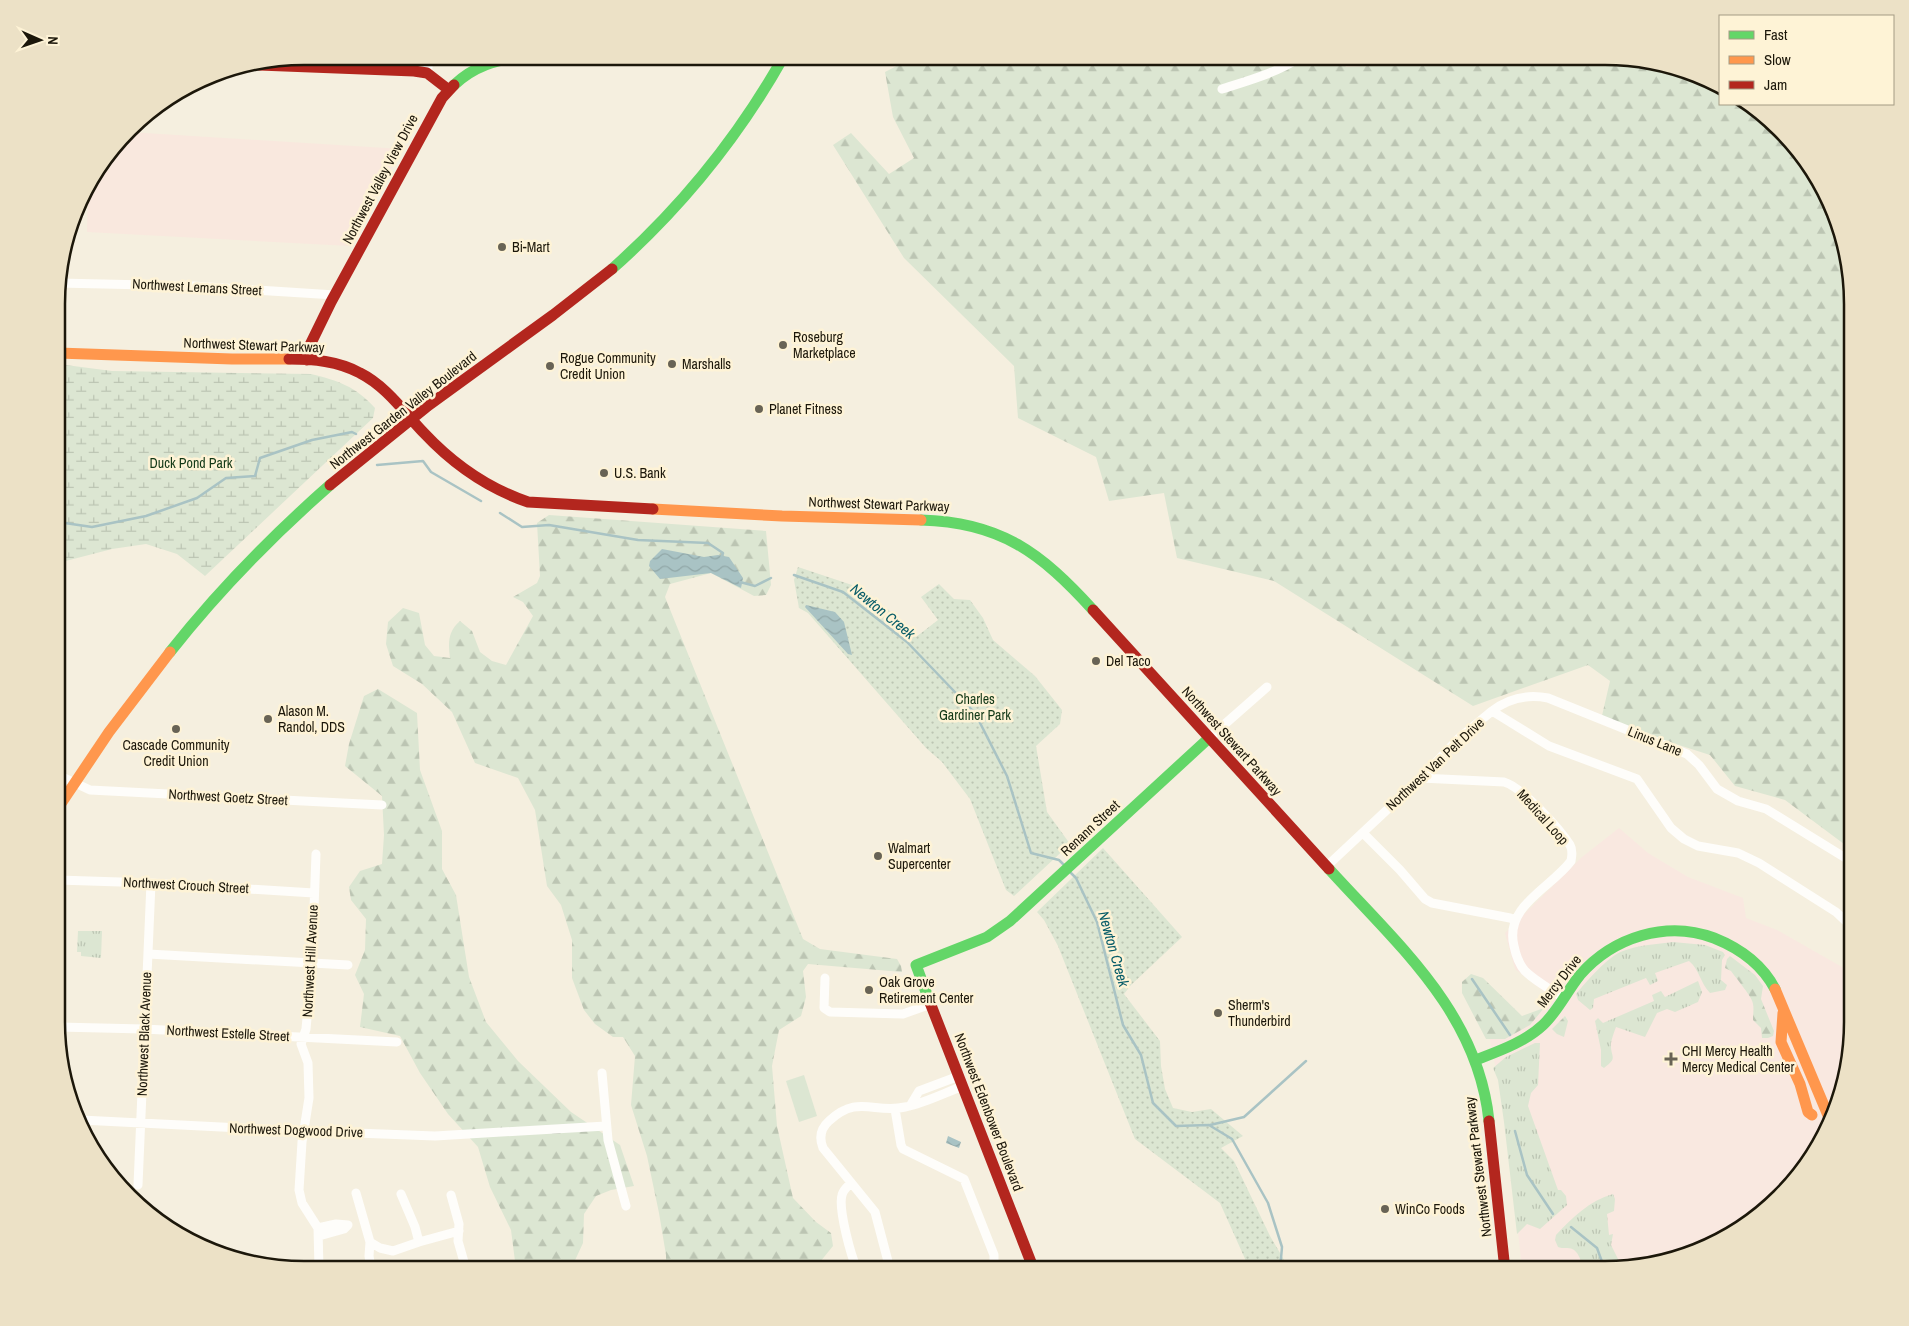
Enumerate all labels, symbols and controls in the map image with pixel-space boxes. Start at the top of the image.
north arrow [15,15,65,65]
legend [1719,15,1894,105]
text: Fast [1764,24,1788,45]
text: N [44,36,62,45]
text: Slow [1764,49,1791,70]
text: Jam [1764,74,1787,95]
street label: Northwest Valley View Drive [338,111,422,247]
place label: Bi-Mart [512,238,550,256]
marker: Bi-Mart [496,241,508,253]
street label: Northwest Lemans Street [132,275,262,299]
place label: Roseburg Marketplace [793,328,856,362]
street label: Northwest Stewart Parkway [183,334,325,356]
marker: Roseburg Marketplace [777,339,789,351]
street label: Northwest Garden Valley Boulevard [326,347,480,473]
place label: Rogue Community Credit Union [560,349,656,383]
place label: Marshalls [682,355,731,373]
marker: Marshalls [666,358,678,370]
marker: Rogue Community Credit Union [544,360,556,372]
place label: Planet Fitness [769,400,843,418]
marker: Planet Fitness [753,403,765,415]
park label: Duck Pond Park [150,454,233,472]
place label: U.S. Bank [614,464,666,482]
marker: U.S. Bank [598,467,610,479]
street label: Northwest Stewart Parkway [808,493,950,515]
water label: Newton Creek [846,578,921,644]
place label: Del Taco [1106,652,1151,670]
marker: Del Taco [1090,655,1102,667]
street label: Northwest Stewart Parkway [1178,683,1286,800]
park label: Charles Gardiner Park [939,690,1011,724]
place label: Alason M. Randol, DDS [277,702,345,736]
marker: Alason M. Randol, DDS [262,713,274,725]
street label: Northwest Van Pelt Drive [1382,714,1488,814]
street label: Linus Lane [1625,722,1685,760]
marker: Cascade Community Credit Union [170,723,182,735]
place label: Cascade Community Credit Union [122,736,230,770]
street label: Northwest Goetz Street [168,785,288,809]
street label: Medical Loop [1513,785,1573,849]
street label: Renann Street [1057,796,1123,860]
place label: Walmart Supercenter [888,839,951,873]
marker: Walmart Supercenter [872,850,884,862]
street label: Northwest Crouch Street [123,873,249,897]
street label: Northwest Hill Avenue [298,904,322,1018]
water label: Newton Creek [1093,909,1135,990]
street label: Mercy Drive [1533,951,1585,1011]
street label: Northwest Black Avenue [133,972,155,1096]
place label: Oak Grove Retirement Center [879,973,974,1007]
marker: Oak Grove Retirement Center [863,984,875,996]
place label: Sherm's Thunderbird [1228,996,1291,1030]
marker: Sherm's Thunderbird [1212,1007,1224,1019]
street label: Northwest Estelle Street [166,1021,290,1045]
street label: Northwest Edenbower Boulevard [951,1030,1027,1194]
place label: CHI Mercy Health Mercy Medical Center [1682,1042,1794,1076]
marker: CHI Mercy Health Mercy Medical Center [1664,1052,1678,1066]
street label: Northwest Stewart Parkway [1460,1096,1496,1238]
street label: Northwest Dogwood Drive [229,1119,363,1141]
place label: WinCo Foods [1395,1200,1465,1218]
marker: WinCo Foods [1379,1203,1391,1215]

